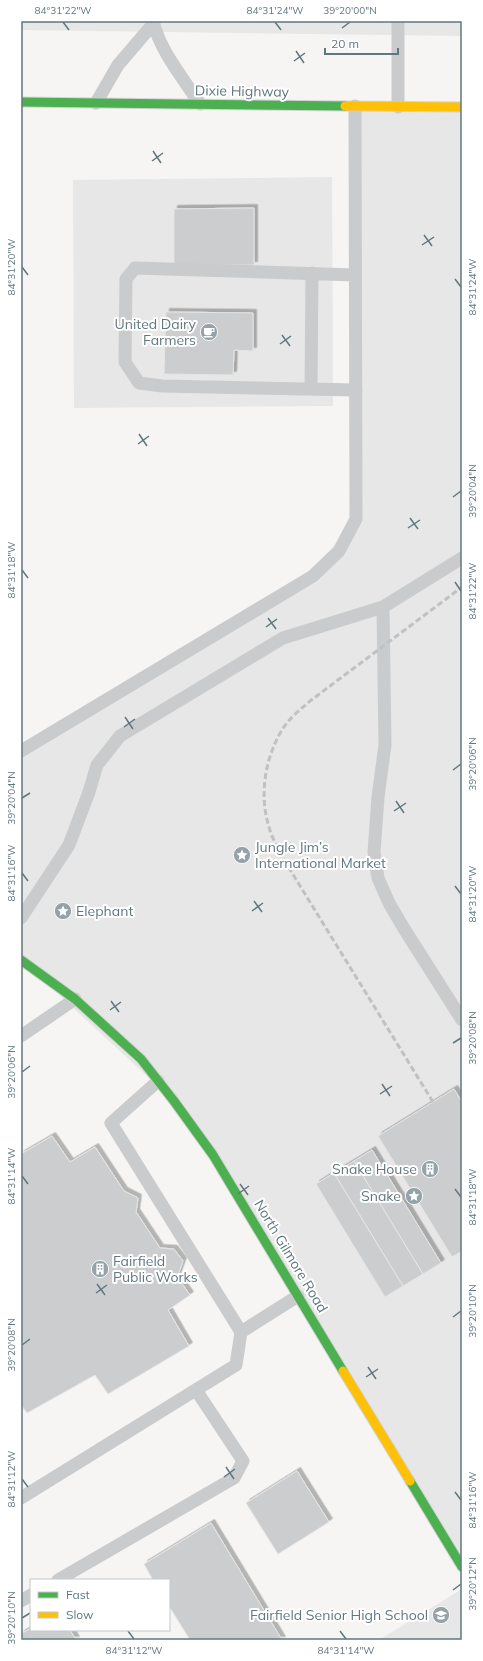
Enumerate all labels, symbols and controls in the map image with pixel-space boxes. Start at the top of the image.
text: 84°31'22"W [35,4,91,17]
text: 84°31'24"W [247,4,303,17]
text: 39°20'00"N [323,4,377,17]
scale bar [325,30,398,56]
text: 20 m [331,36,359,51]
street label: Dixie Highway [195,81,290,101]
text: 84°31'20"W [5,239,18,295]
text: 84°31'24"W [466,259,479,315]
place label: United Dairy Farmers [115,315,197,349]
cafe icon: United Dairy Farmers [199,322,219,342]
text: 39°20'04"N [466,464,479,518]
text: 84°31'18"W [5,542,18,598]
text: 84°31'22"W [466,563,479,619]
text: 39°20'06"N [466,737,479,791]
text: 39°20'04"N [5,771,18,825]
place label: Jungle Jim’s International Market [255,838,386,872]
text: 84°31'16"W [5,845,18,901]
place icon: Jungle Jim’s International Market [232,845,252,865]
text: 84°31'20"W [466,866,479,922]
place icon: Elephant [53,901,73,921]
place label: Elephant [76,902,133,920]
text: 39°20'08"N [466,1011,479,1065]
text: 39°20'06"N [5,1045,18,1099]
text: 84°31'14"W [5,1148,18,1204]
building icon: Snake House [420,1159,440,1179]
place label: Snake House [332,1160,417,1178]
text: 84°31'18"W [466,1169,479,1225]
place icon: Snake [404,1186,424,1206]
place label: Snake [361,1187,401,1205]
street label: North Gilmore Road [250,1196,332,1316]
place label: Fairfield Public Works [113,1252,198,1286]
building icon: Fairfield Public Works [90,1259,110,1279]
text: 39°20'10"N [466,1284,479,1338]
text: 39°20'08"N [5,1318,18,1372]
text: 84°31'12"W [5,1451,18,1507]
text: 84°31'16"W [466,1472,479,1528]
text: 39°20'12"N [466,1557,479,1611]
legend [30,1579,170,1631]
text: Fast [66,1587,90,1602]
text: 39°20'10"N [5,1591,18,1645]
school or university icon: Fairfield Senior High School [431,1605,451,1625]
place label: Fairfield Senior High School [250,1606,428,1624]
text: Slow [66,1607,94,1622]
text: 84°31'12"W [106,1644,162,1657]
text: 84°31'14"W [318,1644,374,1657]

